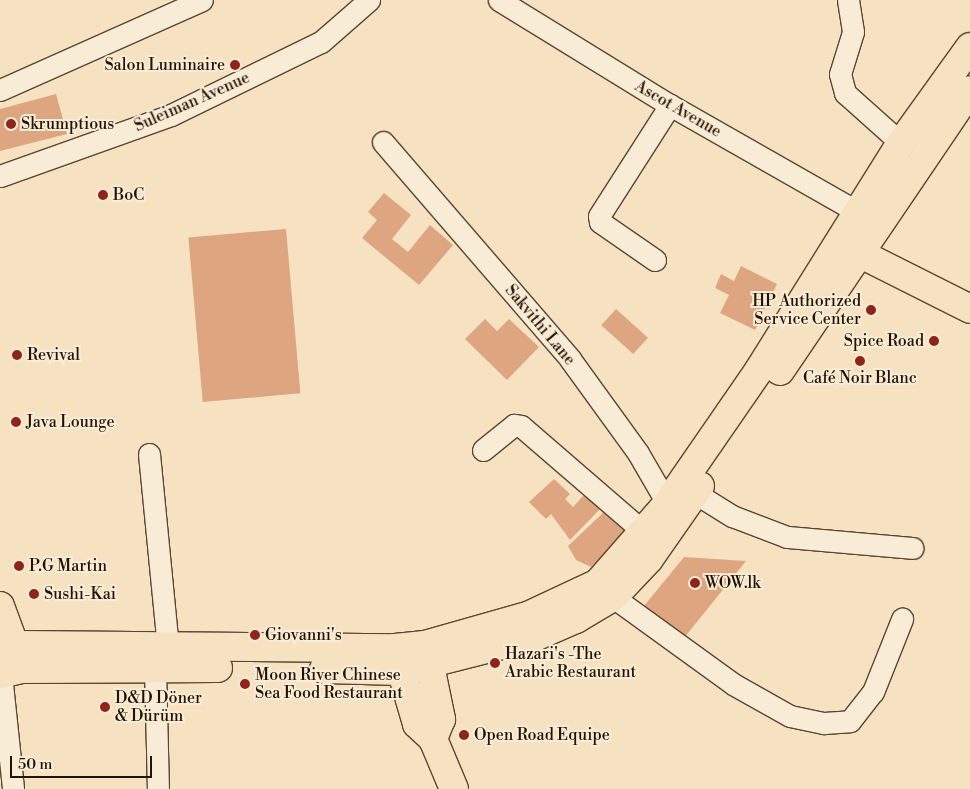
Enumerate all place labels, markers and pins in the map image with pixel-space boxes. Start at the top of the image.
place label: Salon Luminaire [104,55,225,75]
marker: Salon Luminaire [229,59,241,71]
place label: Skrumptious [21,114,114,134]
marker: Skrumptious [5,118,17,130]
place label: BoC [113,185,144,205]
marker: BoC [97,189,109,201]
place label: HP Authorized Service Center [752,291,861,329]
marker: HP Authorized Service Center [865,304,877,316]
place label: Spice Road [844,331,924,351]
marker: Spice Road [928,335,940,347]
place label: Revival [27,345,80,365]
marker: Revival [11,349,23,361]
marker: Café Noir Blanc [854,355,866,367]
place label: Café Noir Blanc [803,368,917,388]
place label: Java Lounge [26,412,114,432]
marker: Java Lounge [10,416,22,428]
place label: P.G Martin [29,556,107,576]
marker: P.G Martin [13,560,25,572]
place label: WOW.lk [705,573,761,593]
marker: WOW.lk [689,577,701,589]
place label: Sushi-Kai [44,584,116,604]
marker: Sushi-Kai [28,588,40,600]
place label: Giovanni's [265,625,342,645]
marker: Giovanni's [249,629,261,641]
place label: Hazari's -The Arabic Restaurant [505,644,636,682]
marker: Hazari's -The Arabic Restaurant [489,657,501,669]
place label: Moon River Chinese Sea Food Restaurant [255,665,403,703]
marker: Moon River Chinese Sea Food Restaurant [239,678,251,690]
place label: D&D Döner & Dürüm [115,688,202,726]
marker: D&D Döner & Dürüm [99,701,111,713]
place label: Open Road Equipe [474,725,610,745]
marker: Open Road Equipe [458,729,470,741]

